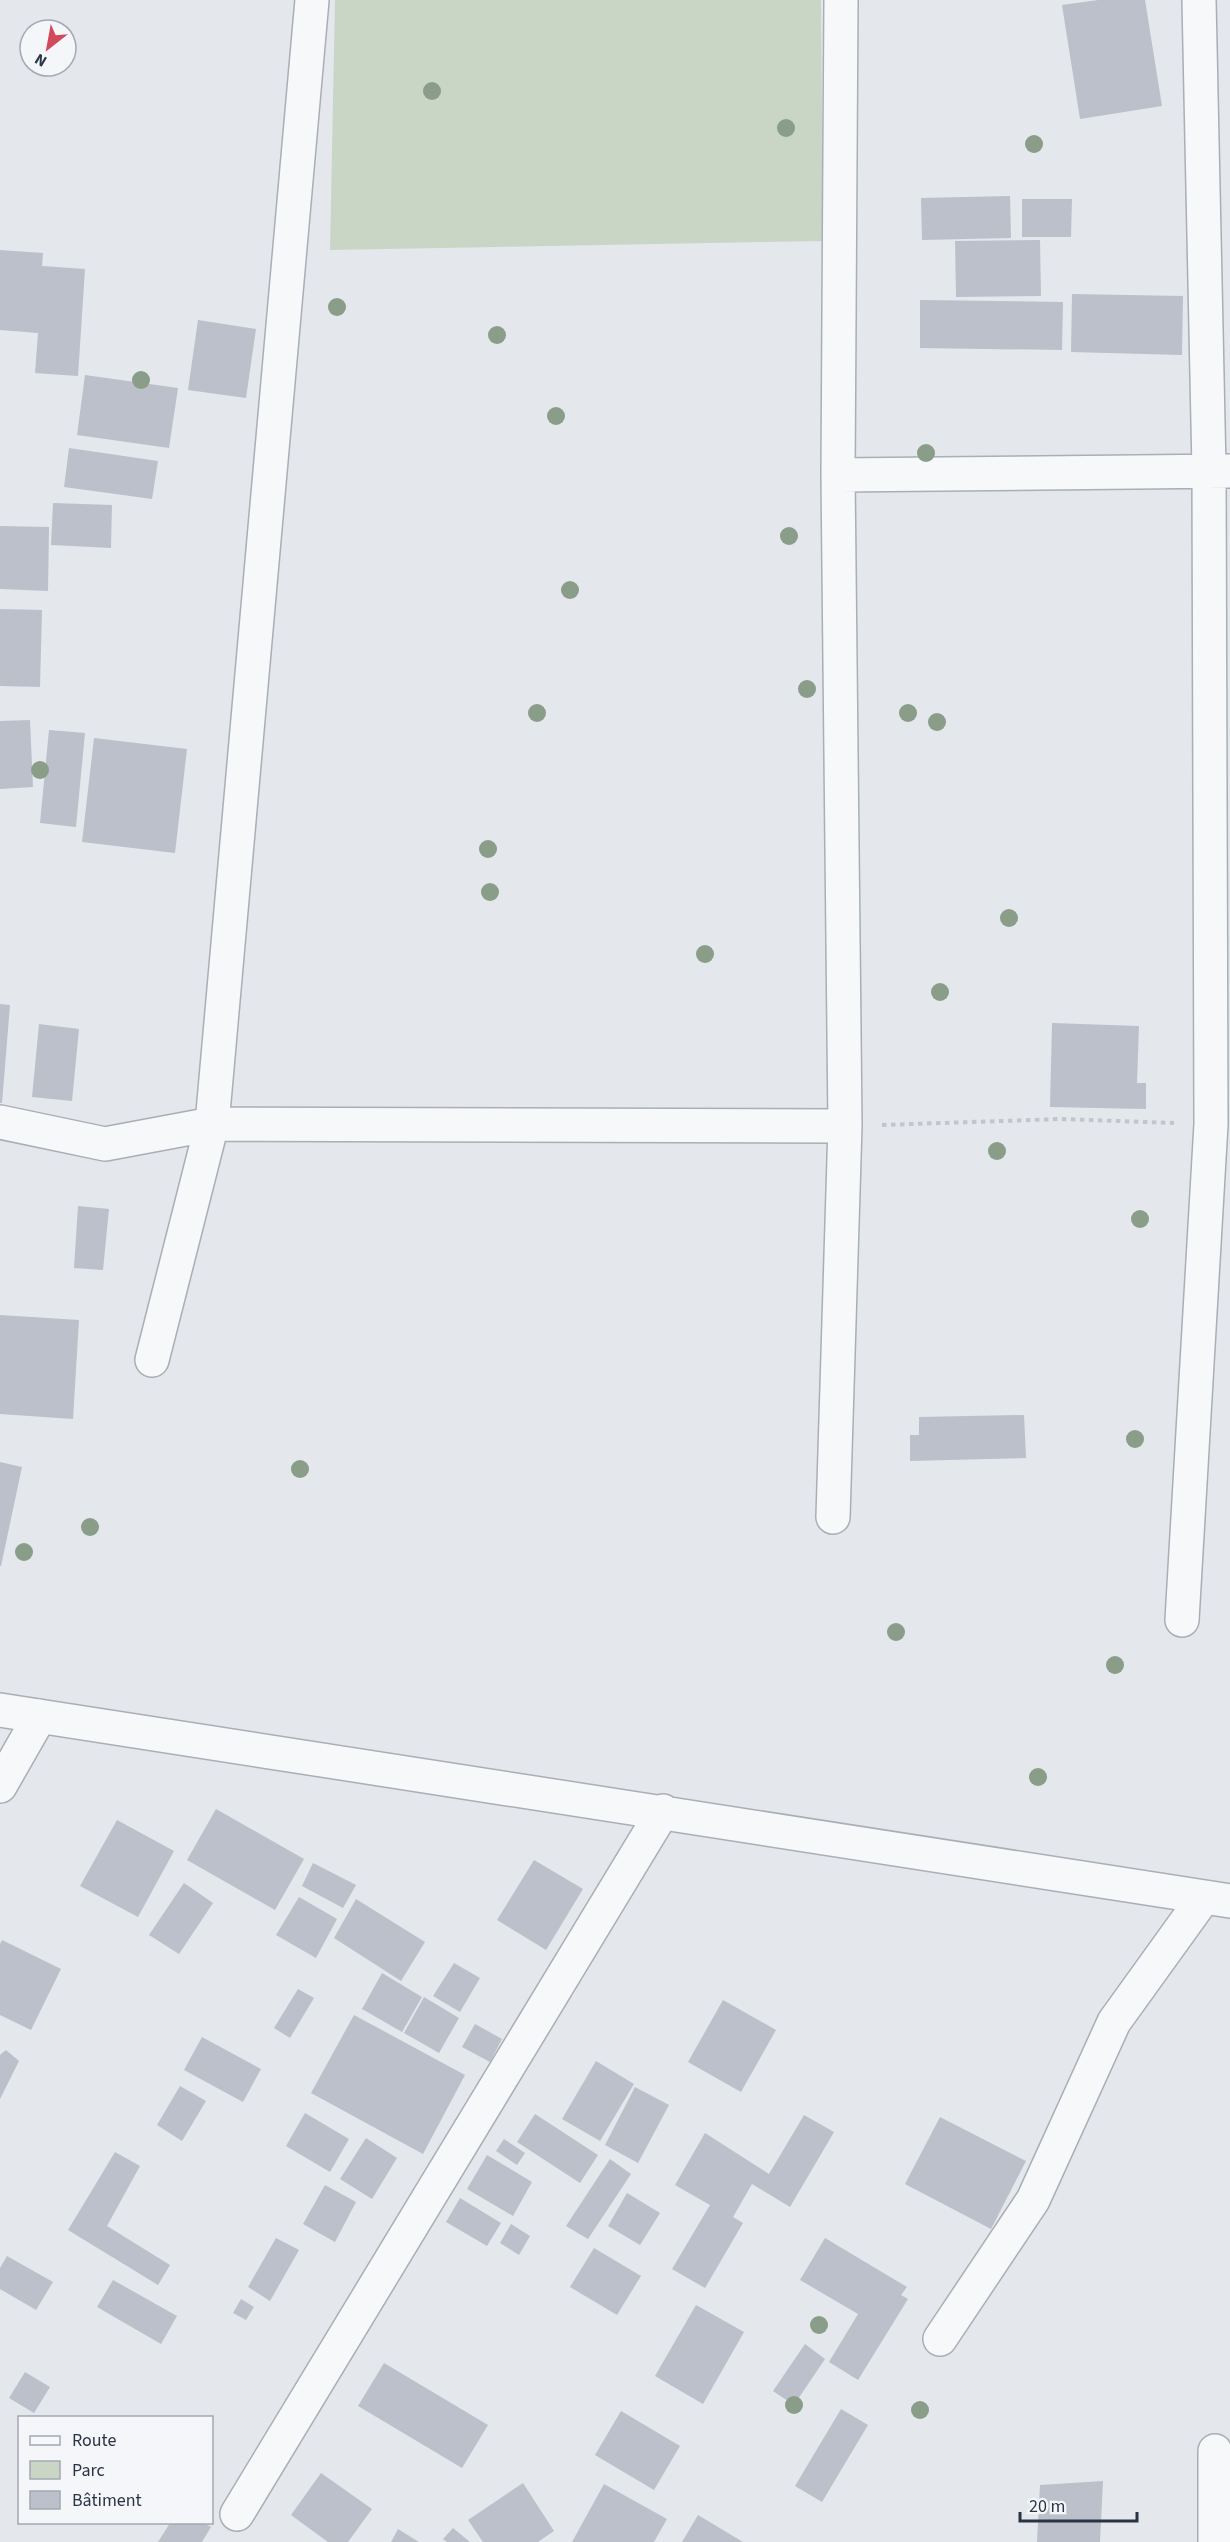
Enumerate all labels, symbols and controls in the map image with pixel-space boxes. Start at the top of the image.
north arrow [18,18,78,78]
text: N [31,48,51,72]
legend [18,2416,213,2524]
text: Route [72,2428,116,2453]
text: Parc [72,2458,105,2483]
scale bar [1020,2485,1137,2523]
text: Bâtiment [72,2488,142,2513]
text: 20 m [1029,2494,1065,2519]

